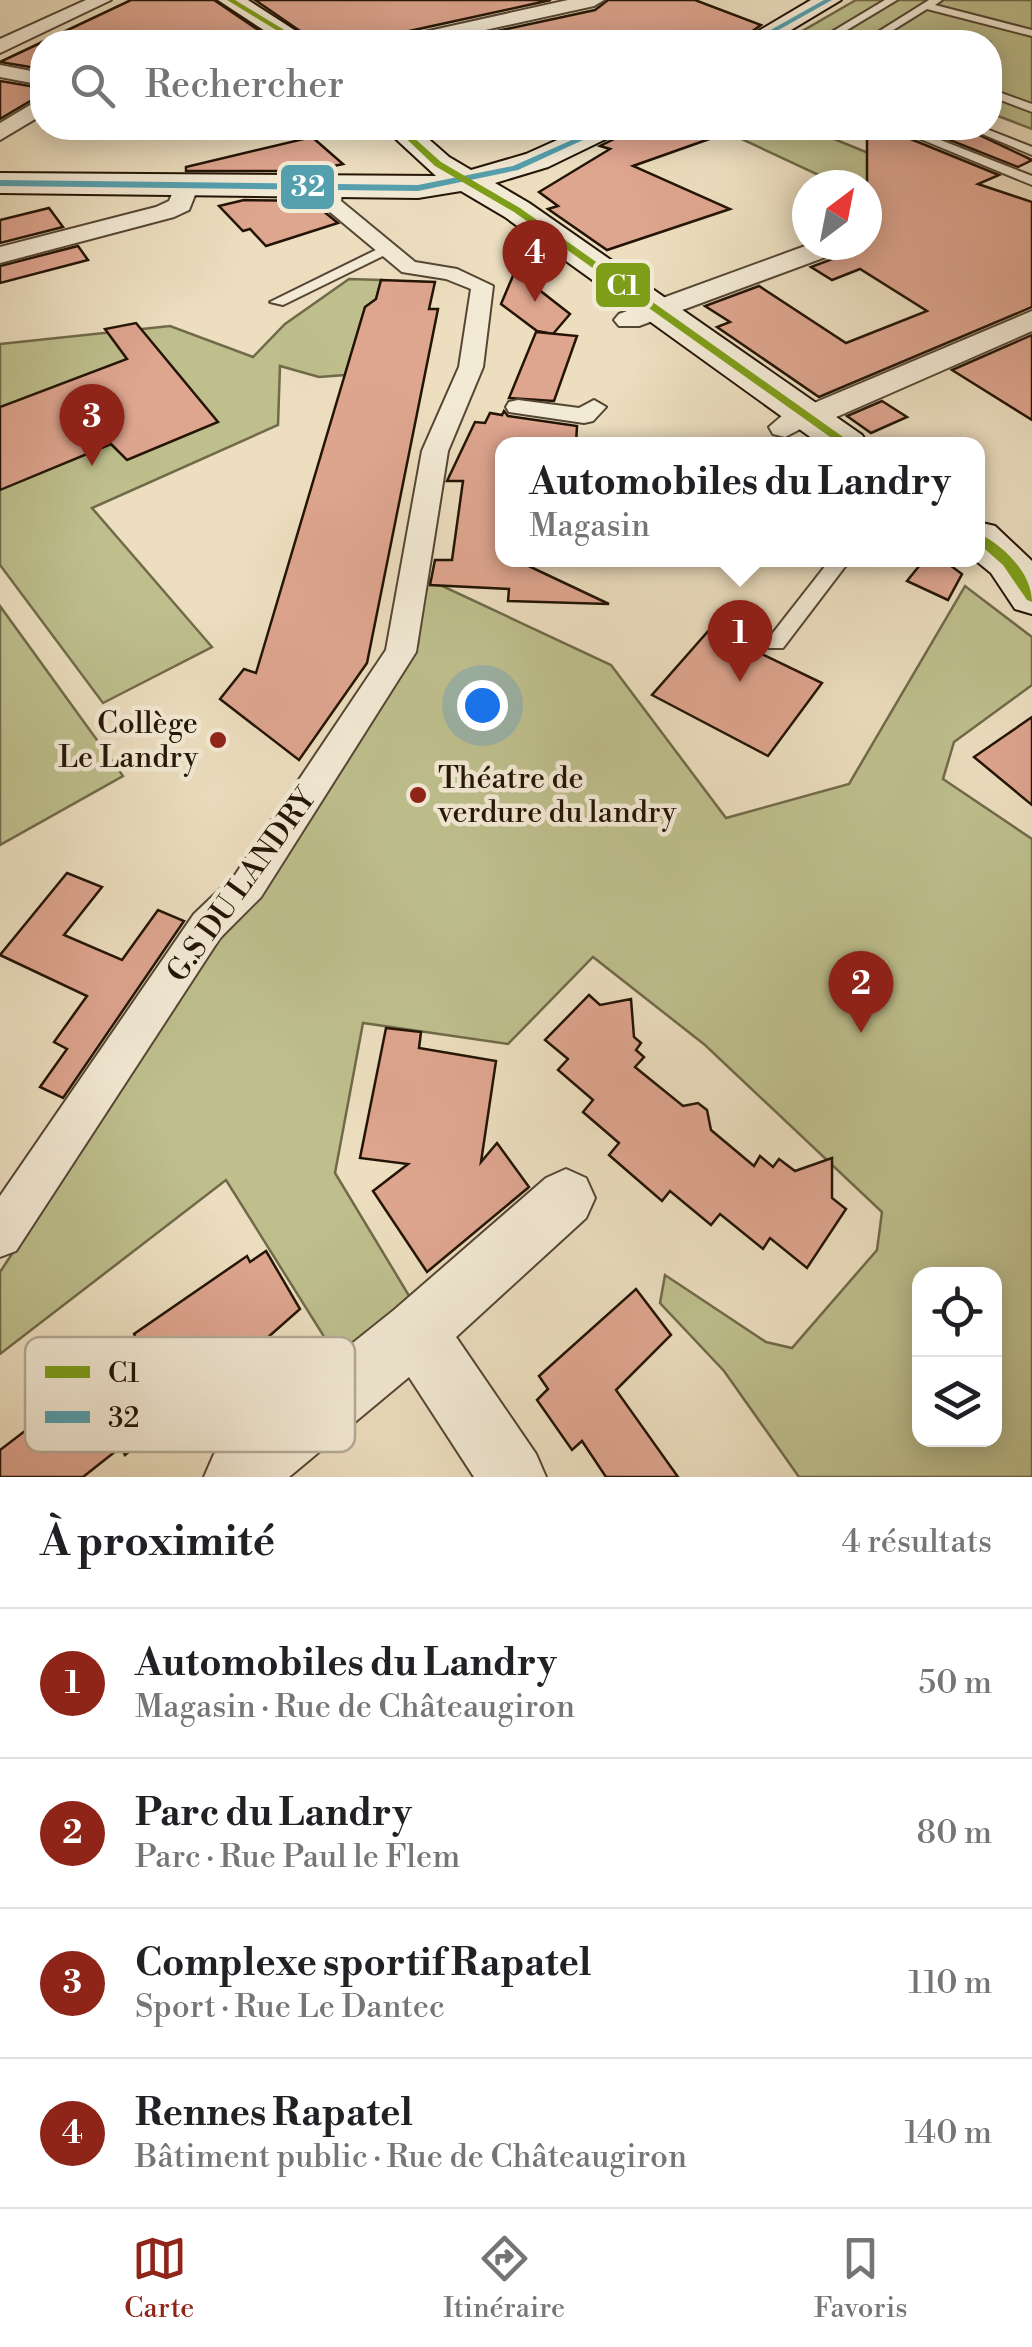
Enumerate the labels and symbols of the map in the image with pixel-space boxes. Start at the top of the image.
line badge: 32 [279,163,336,211]
text: 32 [291,170,325,205]
north arrow [792,170,882,260]
pin: 4 [502,220,568,302]
line badge: C1 [594,261,652,309]
text: C1 [606,269,640,304]
pin: 3 [59,384,124,466]
pin: 1 [708,600,772,682]
your location [457,680,508,731]
place label: Collège Le Landry [58,705,198,777]
marker: Collège Le Landry [207,729,229,751]
place label: Théatre de verdure du landry [437,760,677,832]
street label: G.S DU LANDRY [159,780,326,990]
marker: Théatre de verdure du landry [407,784,429,806]
pin: 2 [828,950,894,1033]
legend [25,1337,355,1452]
text: C1 [108,1356,139,1391]
text: 32 [108,1401,139,1436]

